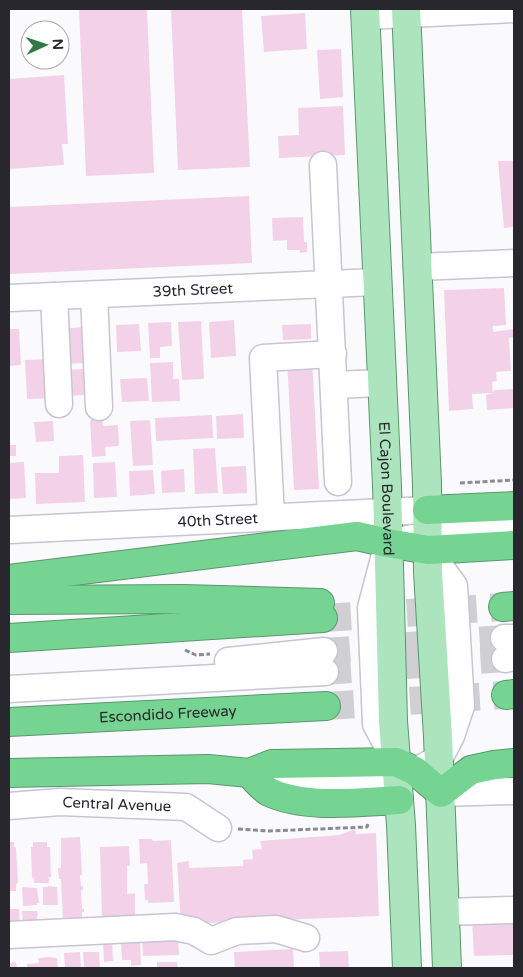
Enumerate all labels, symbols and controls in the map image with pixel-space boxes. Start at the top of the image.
north arrow [20,20,70,70]
text: N [49,38,66,50]
street label: 39th Street [152,279,234,301]
street label: El Cajon Boulevard [375,421,398,556]
street label: 40th Street [177,509,259,531]
street label: Escondido Freeway [98,702,237,726]
street label: Central Avenue [62,793,172,815]

